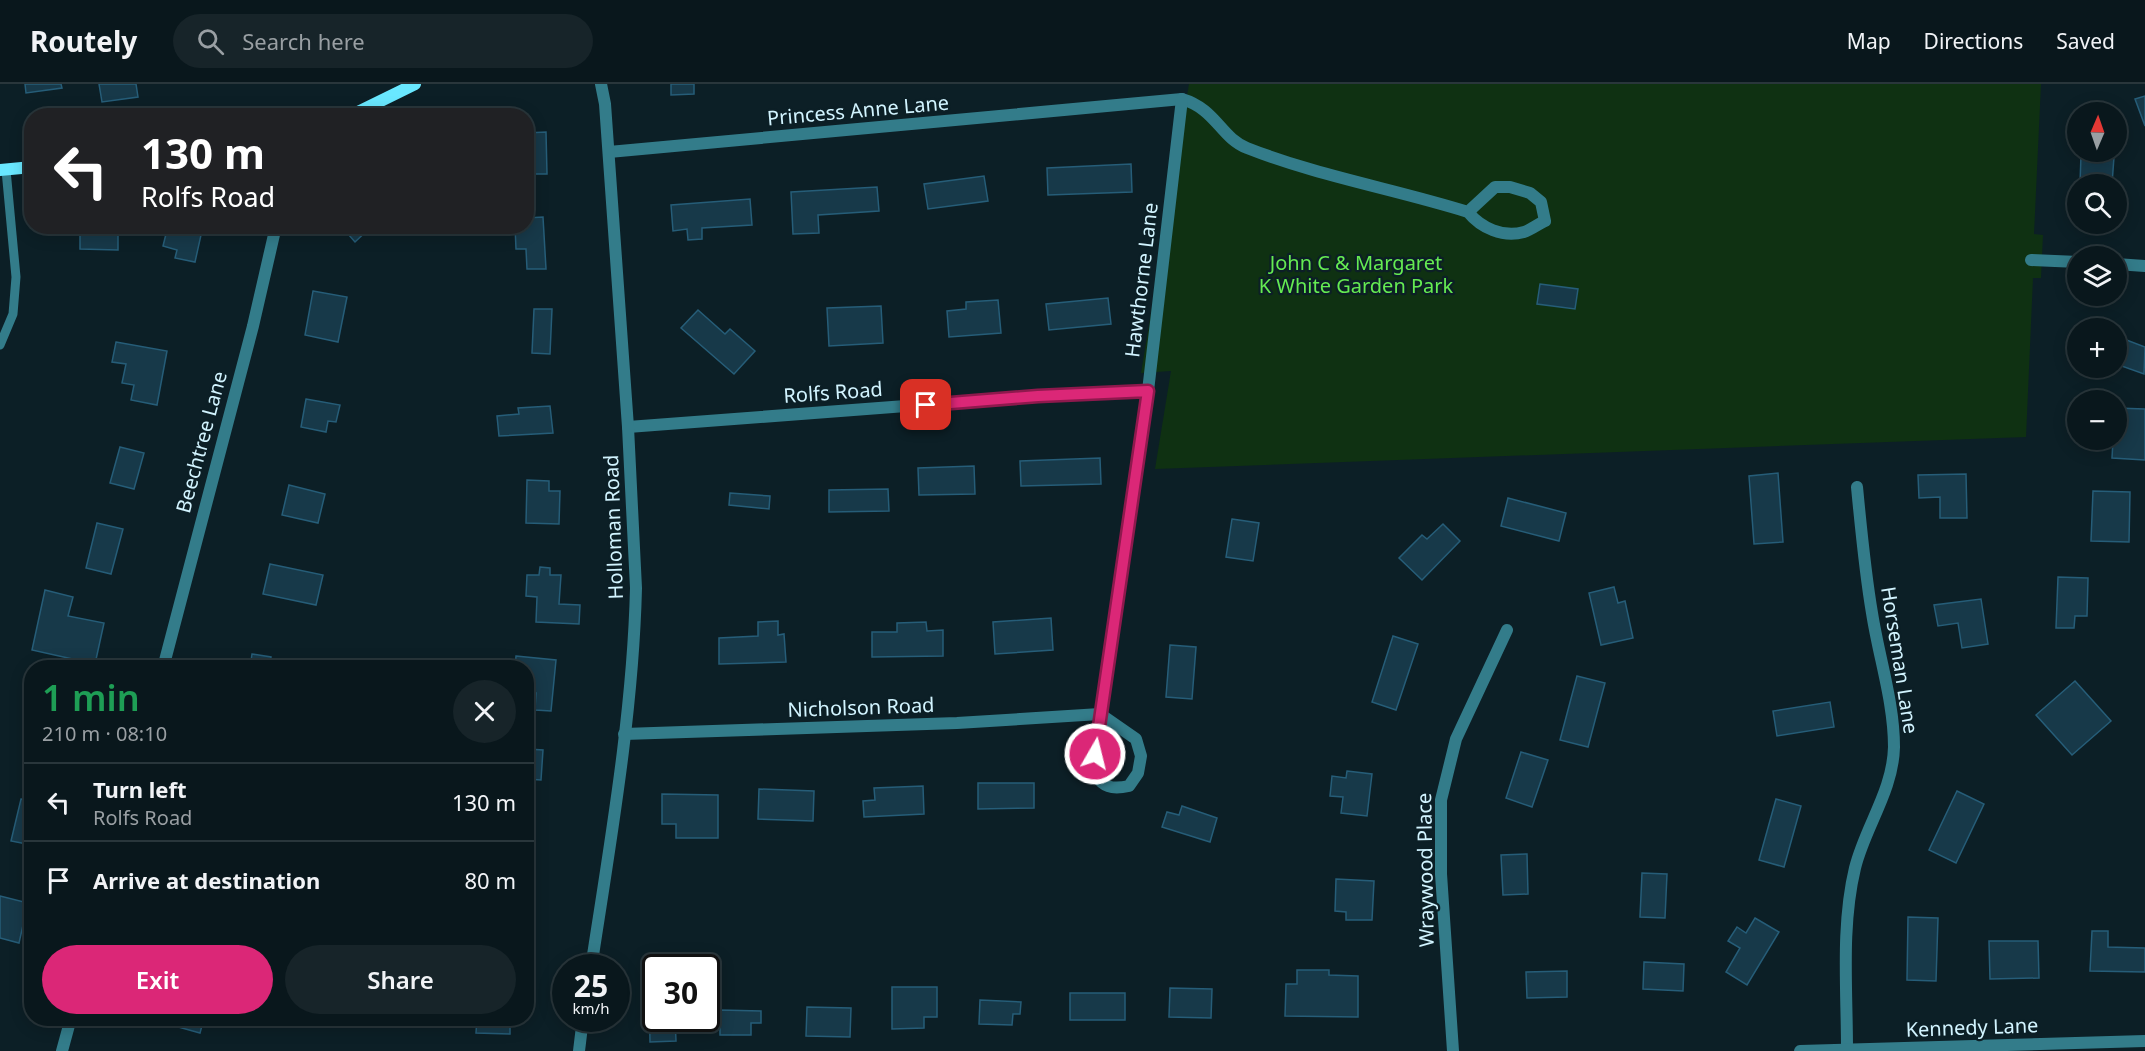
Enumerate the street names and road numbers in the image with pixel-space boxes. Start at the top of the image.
street label: Princess Anne Lane [766,89,950,131]
street label: Hawthorne Lane [1118,201,1164,359]
street label: Beechtree Lane [169,368,233,516]
street label: Rolfs Road [782,375,884,409]
street label: Holloman Road [597,454,629,600]
street label: Horseman Lane [1875,584,1925,736]
street label: Nicholson Road [787,691,935,723]
street label: Wraywood Place [1410,793,1440,947]
street label: Kennedy Lane [1905,1011,2039,1043]

